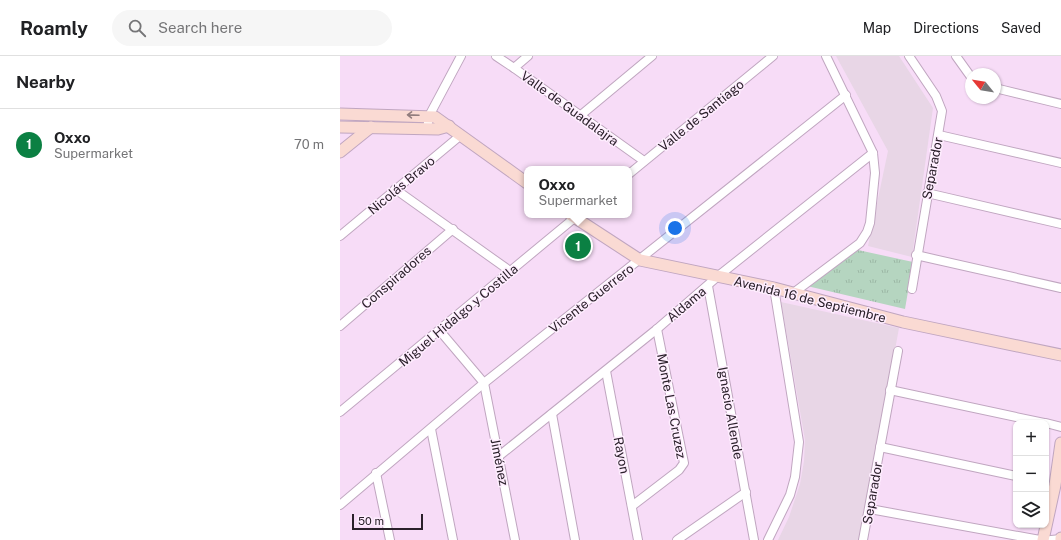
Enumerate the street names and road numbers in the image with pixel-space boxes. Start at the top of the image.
street label: Valle de Guadalajra [518,68,621,149]
street label: Valle de Santiago [656,77,747,154]
street label: Separador [919,136,946,201]
street label: Nicolás Bravo [365,153,438,218]
street label: Conspiradores [358,243,434,312]
street label: Miguel Hidalgo y Costilla [396,261,521,370]
street label: Vicente Guerrero [546,261,637,336]
street label: Avenida 16 de Septiembre [732,273,887,326]
street label: Aldama [664,284,709,325]
street label: Monte Las Cruzez [654,352,689,460]
street label: Ignacio Allende [715,366,746,460]
street label: Rayon [611,435,632,475]
street label: Jiménez [488,437,511,487]
street label: Separador [860,461,885,525]

